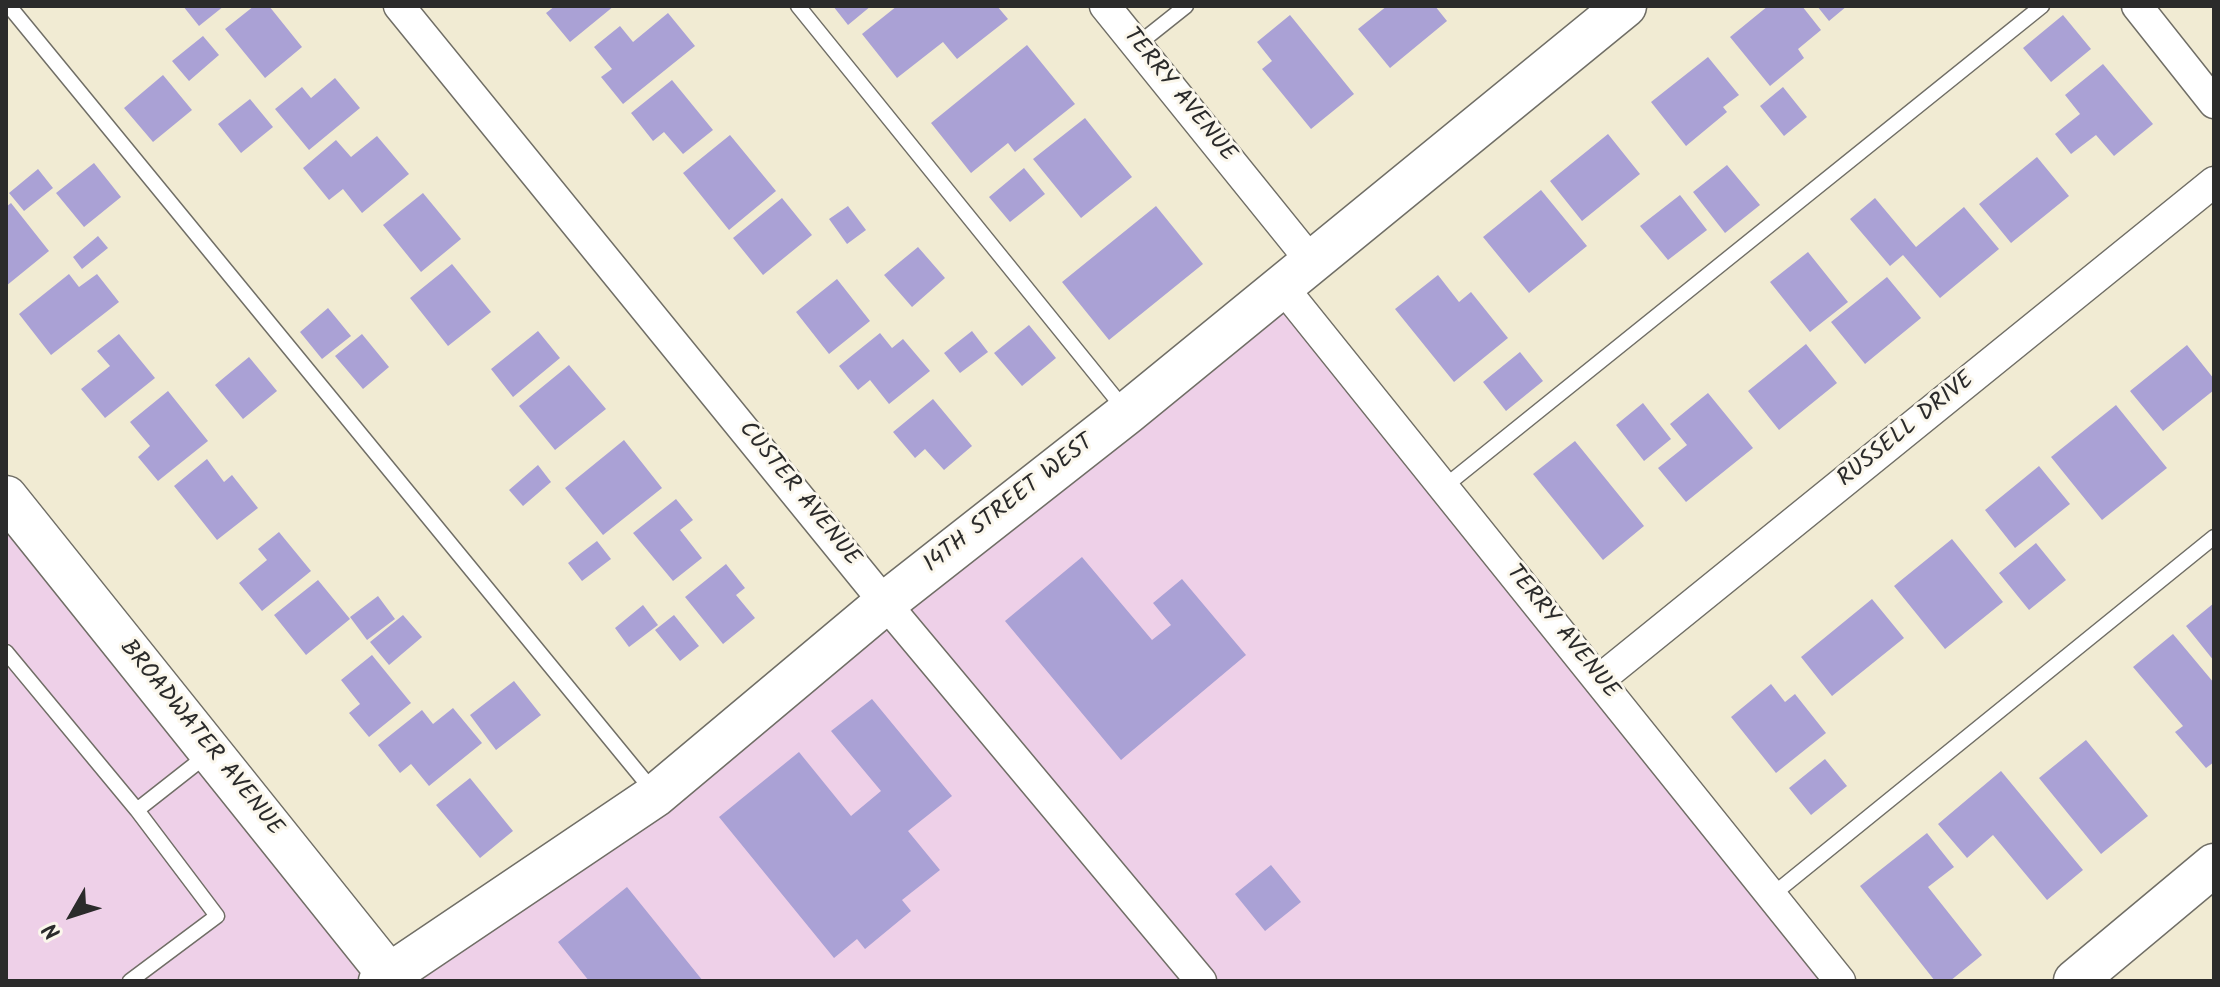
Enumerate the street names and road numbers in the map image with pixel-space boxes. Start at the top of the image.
street label: TERRY AVENUE [1115,23,1241,169]
street label: RUSSELL DRIVE [1833,367,1981,495]
street label: CUSTER AVENUE [731,417,865,573]
street label: 14TH STREET WEST [919,430,1101,580]
street label: TERRY AVENUE [1498,560,1624,706]
street label: BROADWATER AVENUE [112,635,288,843]

